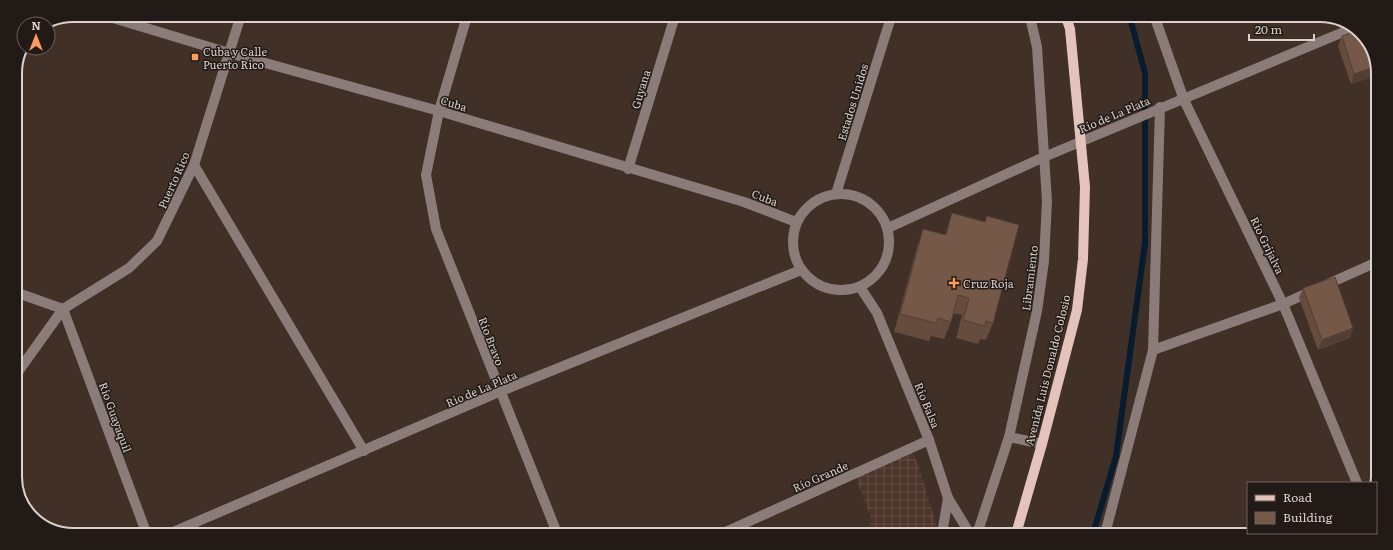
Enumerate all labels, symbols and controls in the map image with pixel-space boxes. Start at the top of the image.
north arrow [16,16,56,56]
scale bar [1249,16,1314,42]
text: N [31,17,41,33]
text: 20 m [1255,20,1282,38]
place label: Cuba y Calle Puerto Rico [203,43,267,72]
marker: Cuba y Calle Puerto Rico [190,52,200,62]
street label: Estados Unidos [833,62,871,142]
street label: Guyana [626,67,654,111]
street label: Cuba [439,91,469,115]
street label: Río de La Plata [1076,92,1152,136]
street label: Puerto Rico [153,149,193,211]
street label: Cuba [750,185,780,209]
street label: Río Grijalva [1247,214,1289,277]
street label: Libramiento [1017,244,1041,312]
place label: Cruz Roja [963,275,1014,291]
marker: Cruz Roja [948,277,960,289]
street label: Avenida Luis Donaldo Colosio [1020,293,1074,447]
street label: Río Bravo [475,314,509,368]
street label: Río de La Plata [443,366,519,410]
street label: Río Guayaquil [96,380,136,455]
street label: Río Balsa [912,380,944,430]
street label: Río Grande [790,457,851,495]
legend [1247,482,1377,534]
text: Road [1283,488,1313,506]
text: Building [1283,508,1333,526]

